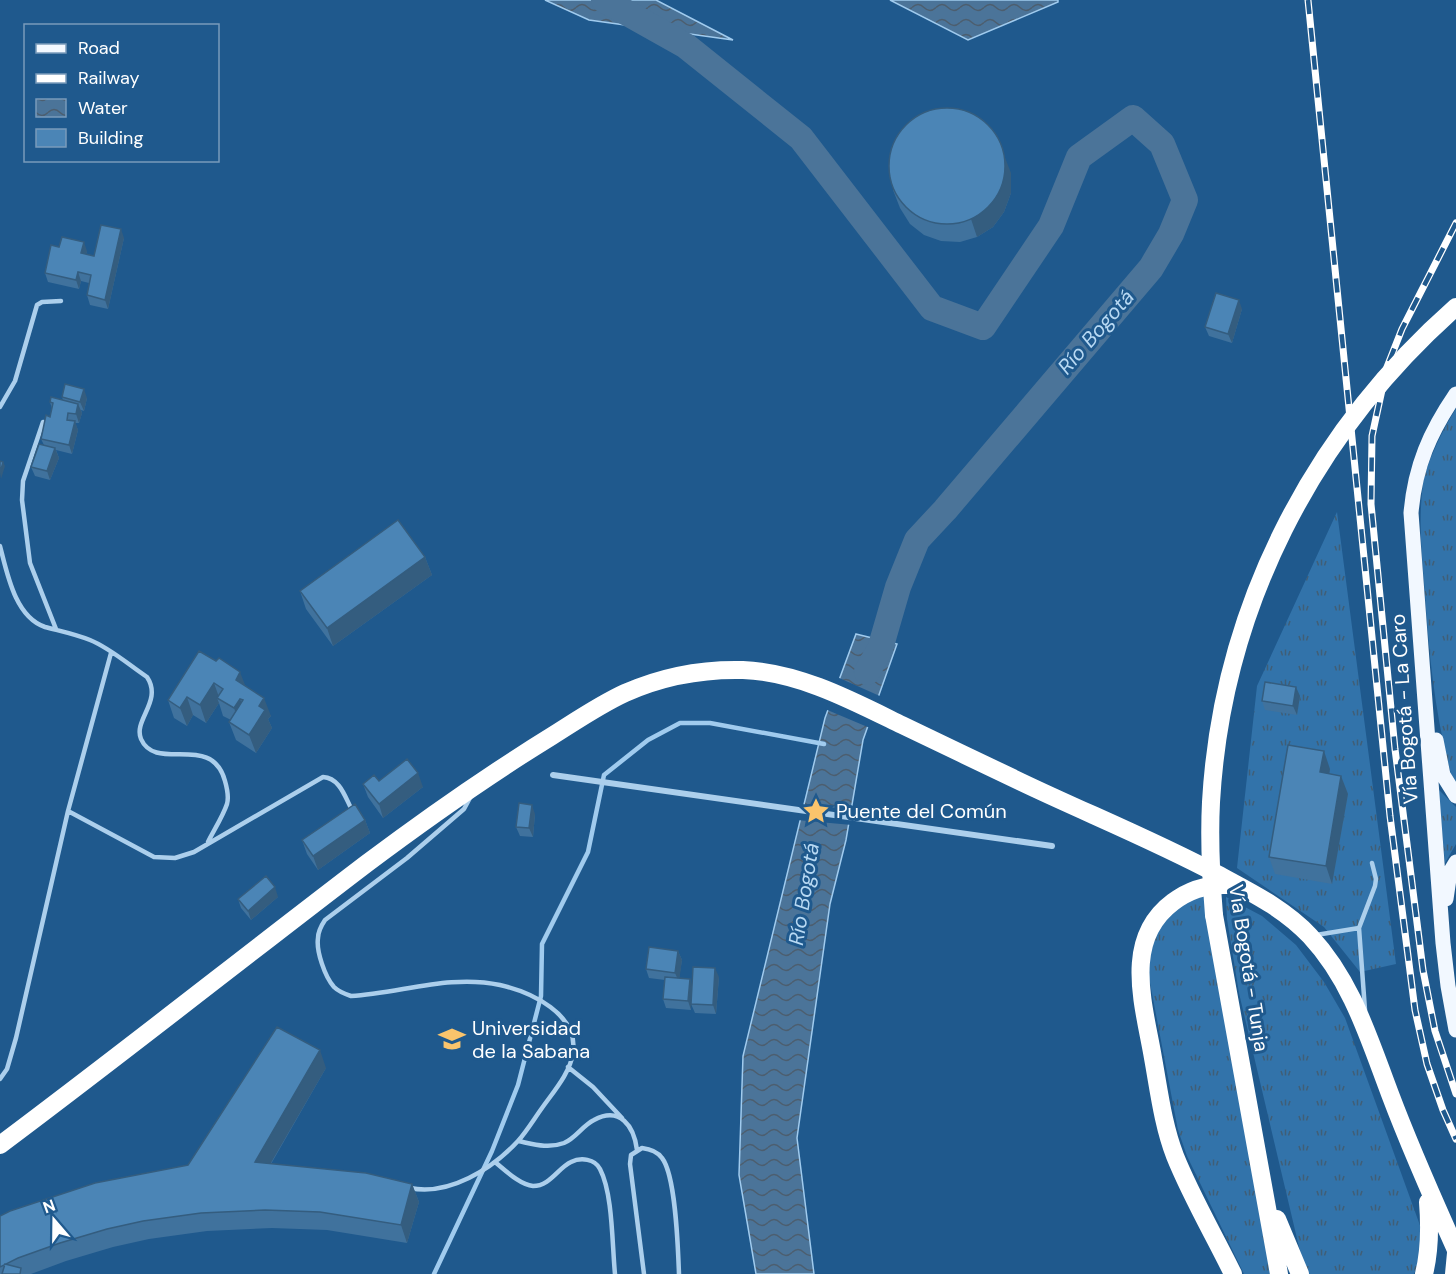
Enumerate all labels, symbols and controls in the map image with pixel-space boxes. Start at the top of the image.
legend [24,24,219,162]
text: Road [78,36,120,60]
text: Railway [78,66,140,90]
text: Water [78,96,128,120]
text: Building [78,126,143,150]
water label: Río Bogotá [1051,284,1141,380]
street label: Vía Bogotá - La Caro [1384,613,1424,805]
place icon: Puente del Común [801,796,831,826]
place label: Puente del Común [836,798,1007,824]
water label: Río Bogotá [782,841,826,947]
street label: Vía Bogotá - Tunja [1223,883,1275,1053]
place label: Universidad de la Sabana [472,1015,590,1064]
school or university icon: Universidad de la Sabana [437,1024,467,1054]
north arrow [24,1190,84,1250]
text: N [40,1195,58,1218]

